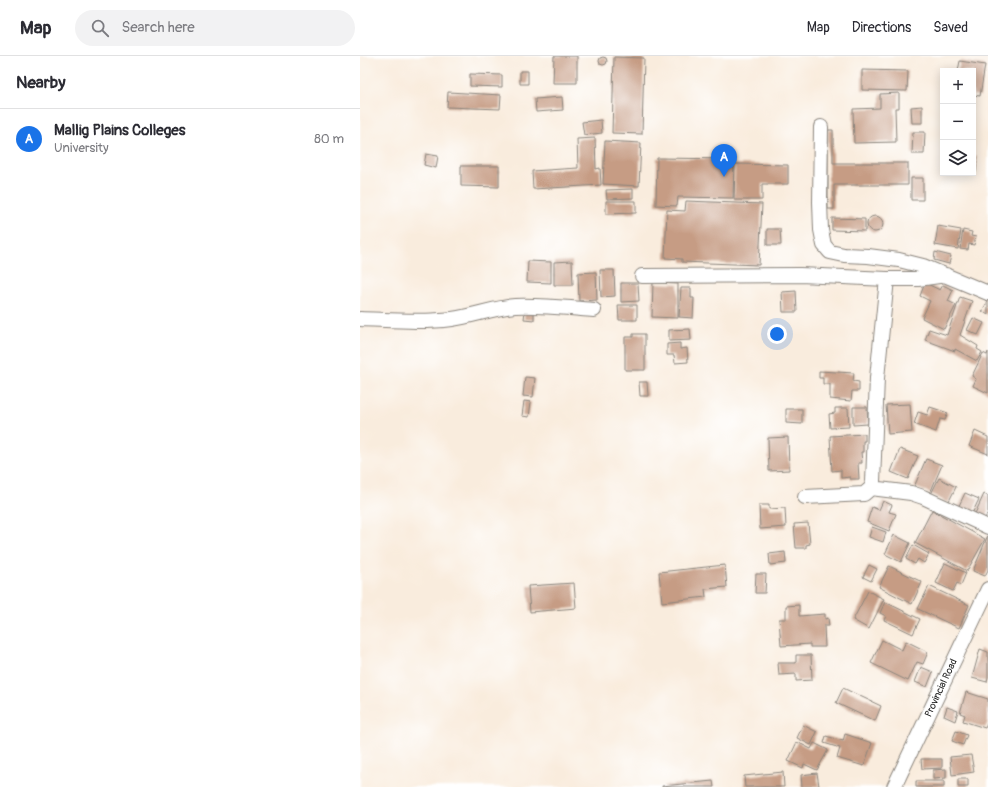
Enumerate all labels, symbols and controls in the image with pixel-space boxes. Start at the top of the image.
search box [75,10,355,46]
text: Map [20,16,51,40]
icon: search [89,17,111,39]
text: Search here [121,18,195,37]
text: Map [807,19,830,36]
text: Directions [852,19,911,36]
text: Saved [933,19,968,36]
map controls [940,68,976,176]
button: + [940,68,976,104]
text: Nearby [16,72,65,93]
button: − [940,104,976,140]
text: Mallig Plains Colleges [54,121,185,140]
text: A [25,131,33,147]
text: 80 m [314,131,344,147]
text: University [54,140,108,156]
button: layers [940,140,976,176]
pin: A [711,144,737,177]
your location [767,324,787,344]
street label: Provincial Road [922,657,960,719]

